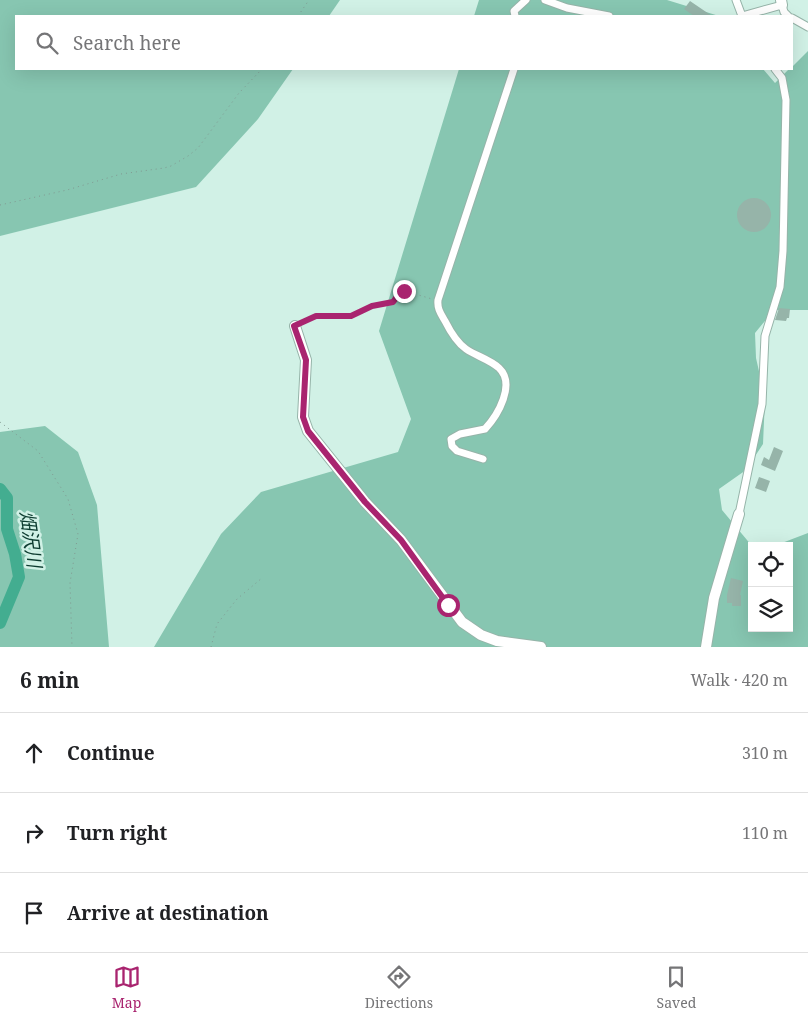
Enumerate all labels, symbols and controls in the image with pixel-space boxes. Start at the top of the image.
search box [15,15,793,70]
icon: search [33,29,61,57]
text: Search here [73,30,181,56]
route end [393,280,416,303]
water label: 畑沢川 [14,509,48,571]
map controls [748,542,793,632]
button: locate [748,542,793,587]
button: layers [748,587,793,632]
route start [437,594,460,617]
text: 6 min [20,666,79,694]
text: Walk · 420 m [691,669,788,691]
icon: ahead [20,739,48,767]
text: Continue [67,740,155,766]
text: 310 m [742,742,788,764]
icon: right [20,819,48,847]
text: Turn right [67,820,167,846]
text: 110 m [742,822,788,844]
icon: arrive [20,899,48,927]
text: Arrive at destination [67,900,269,926]
tab: Map [112,963,141,1012]
tab: Directions [365,963,433,1012]
tab: Saved [657,963,696,1012]

